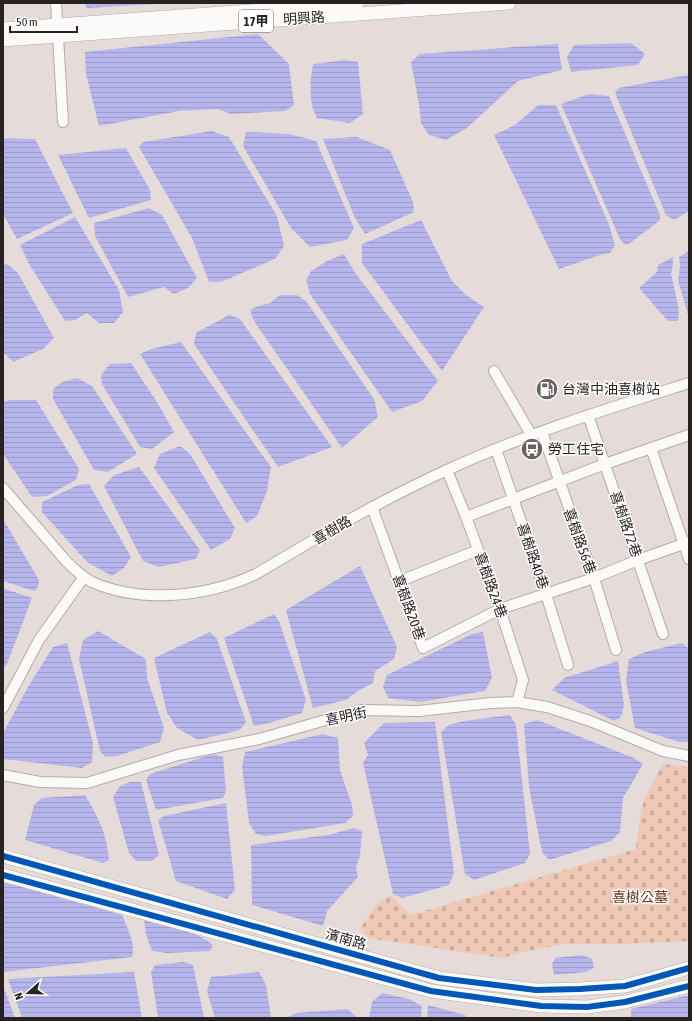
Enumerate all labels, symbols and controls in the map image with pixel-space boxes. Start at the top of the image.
scale bar [10,8,77,34]
street label: 明興路 [282,9,326,27]
road number: 17甲 [239,10,273,32]
text: 50 m [16,15,38,29]
fuel station icon: 台灣中油喜樹站 [534,376,560,402]
place label: 台灣中油喜樹站 [562,381,660,397]
bus stop icon: 勞工住宅 [519,436,545,462]
place label: 勞工住宅 [548,441,604,457]
street label: 喜樹路72巷 [607,489,645,559]
street label: 喜樹路56巷 [561,506,599,576]
street label: 喜樹路 [310,513,354,547]
street label: 喜樹路40巷 [514,521,552,591]
street label: 喜樹路24巷 [472,550,510,620]
street label: 喜樹路20巷 [390,572,428,642]
street label: 喜明街 [324,704,368,728]
park label: 喜樹公墓 [612,889,668,905]
street label: 濱南路 [324,926,368,952]
north arrow [8,973,48,1013]
text: N [12,991,25,1002]

